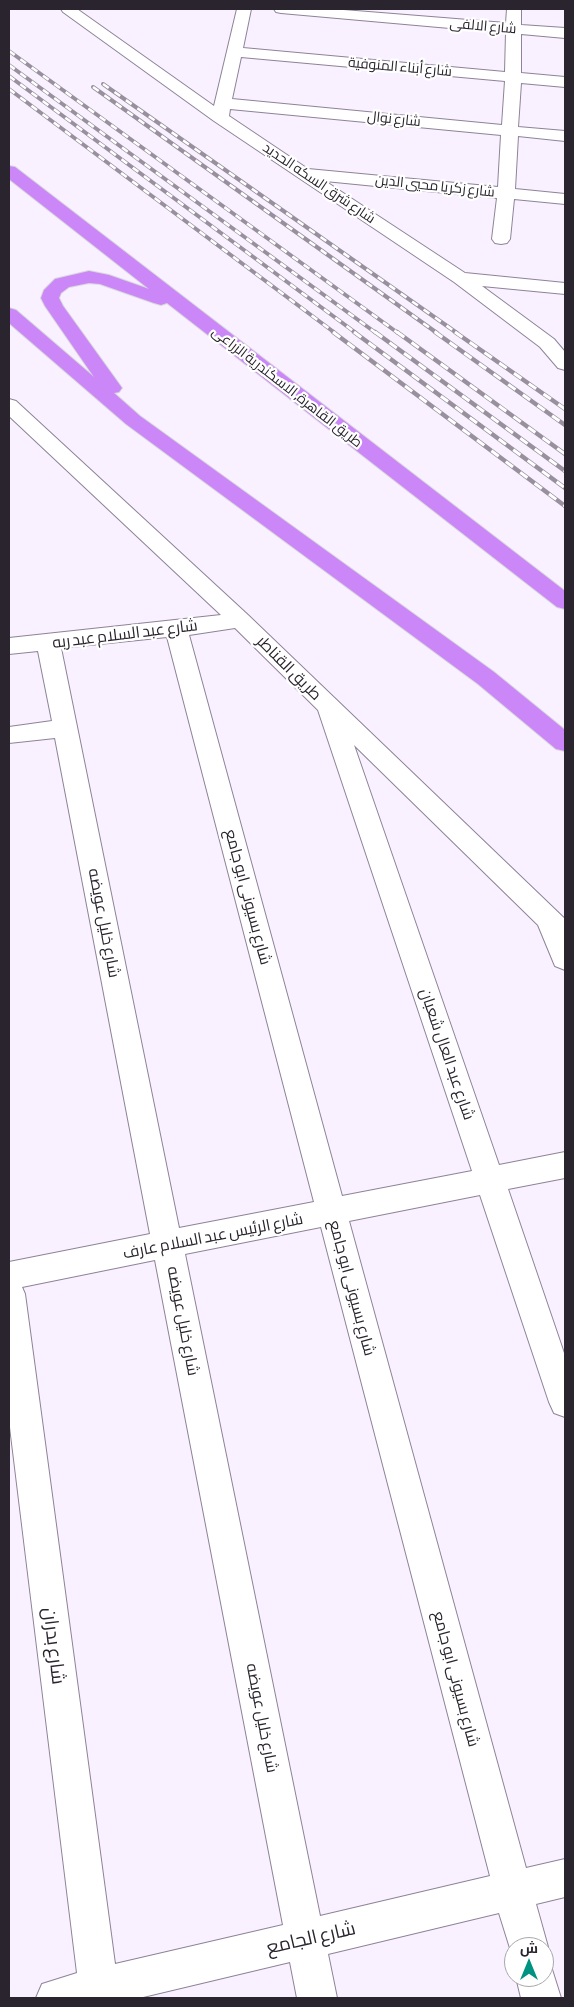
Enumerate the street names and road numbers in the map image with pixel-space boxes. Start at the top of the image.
street label: شارع الالفى [449,15,517,37]
street label: شارع أبناء المنوفية [347,54,453,80]
street label: شارع نوال [366,108,422,130]
street label: شارع شرق السكه الحديد [259,139,379,227]
street label: شارع زكريا محيي الدين [374,171,496,201]
street label: طريق القاهرة, الاسكندرية الزراعى [208,323,366,451]
street label: شارع عبد السلام عبد ربه [51,616,199,652]
street label: طريق القناطر [253,632,325,704]
street label: شارع بسيونى ابو جامع [221,827,275,967]
street label: شارع خليل عويضه [84,867,124,979]
street label: شارع عبد العال شعبان [415,986,479,1122]
street label: شارع الرئيس عبد السلام عارف [121,1209,305,1263]
street label: شارع بسيونى ابو جامع [325,1218,379,1358]
street label: شارع خليل عويضه [163,1265,203,1377]
street label: شارع بدران [38,1606,70,1686]
street label: شارع بسيونى ابو جامع [429,1609,483,1749]
street label: شارع خليل عويضه [242,1662,282,1774]
street label: شارع الجامع [264,1917,358,1959]

